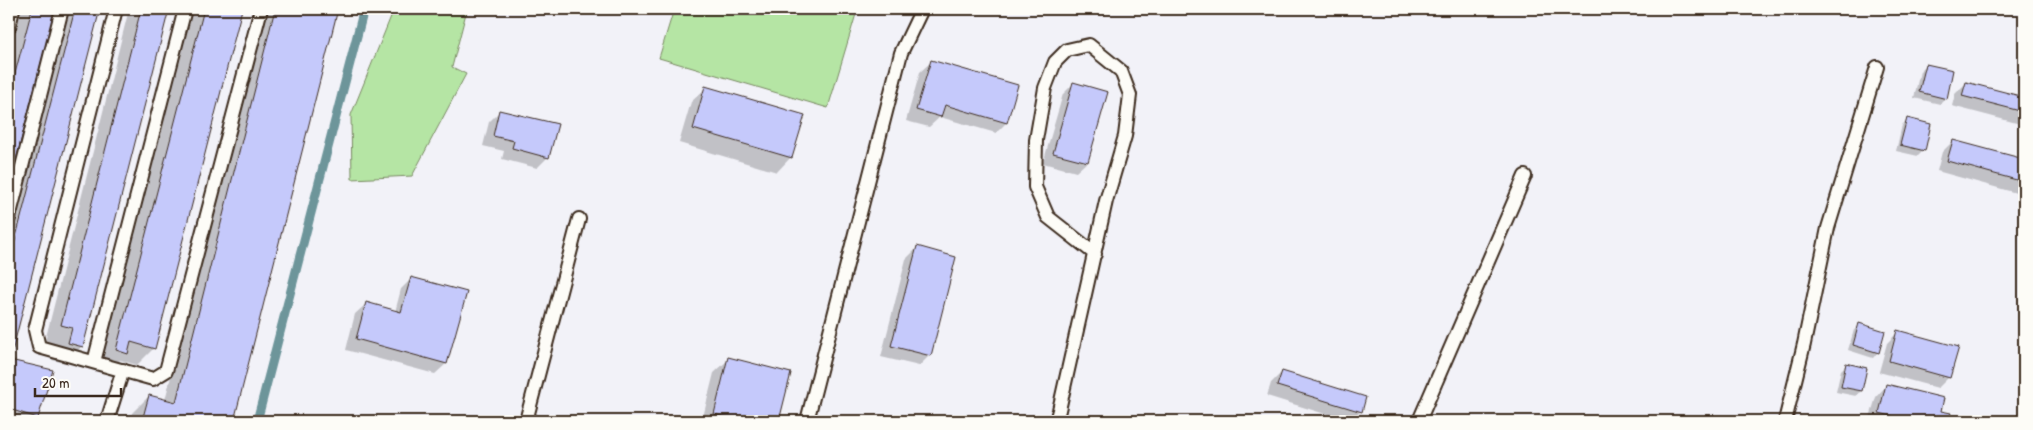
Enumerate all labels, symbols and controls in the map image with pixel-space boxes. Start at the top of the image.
scale bar [35,365,121,397]
text: 20 m [42,372,69,393]

